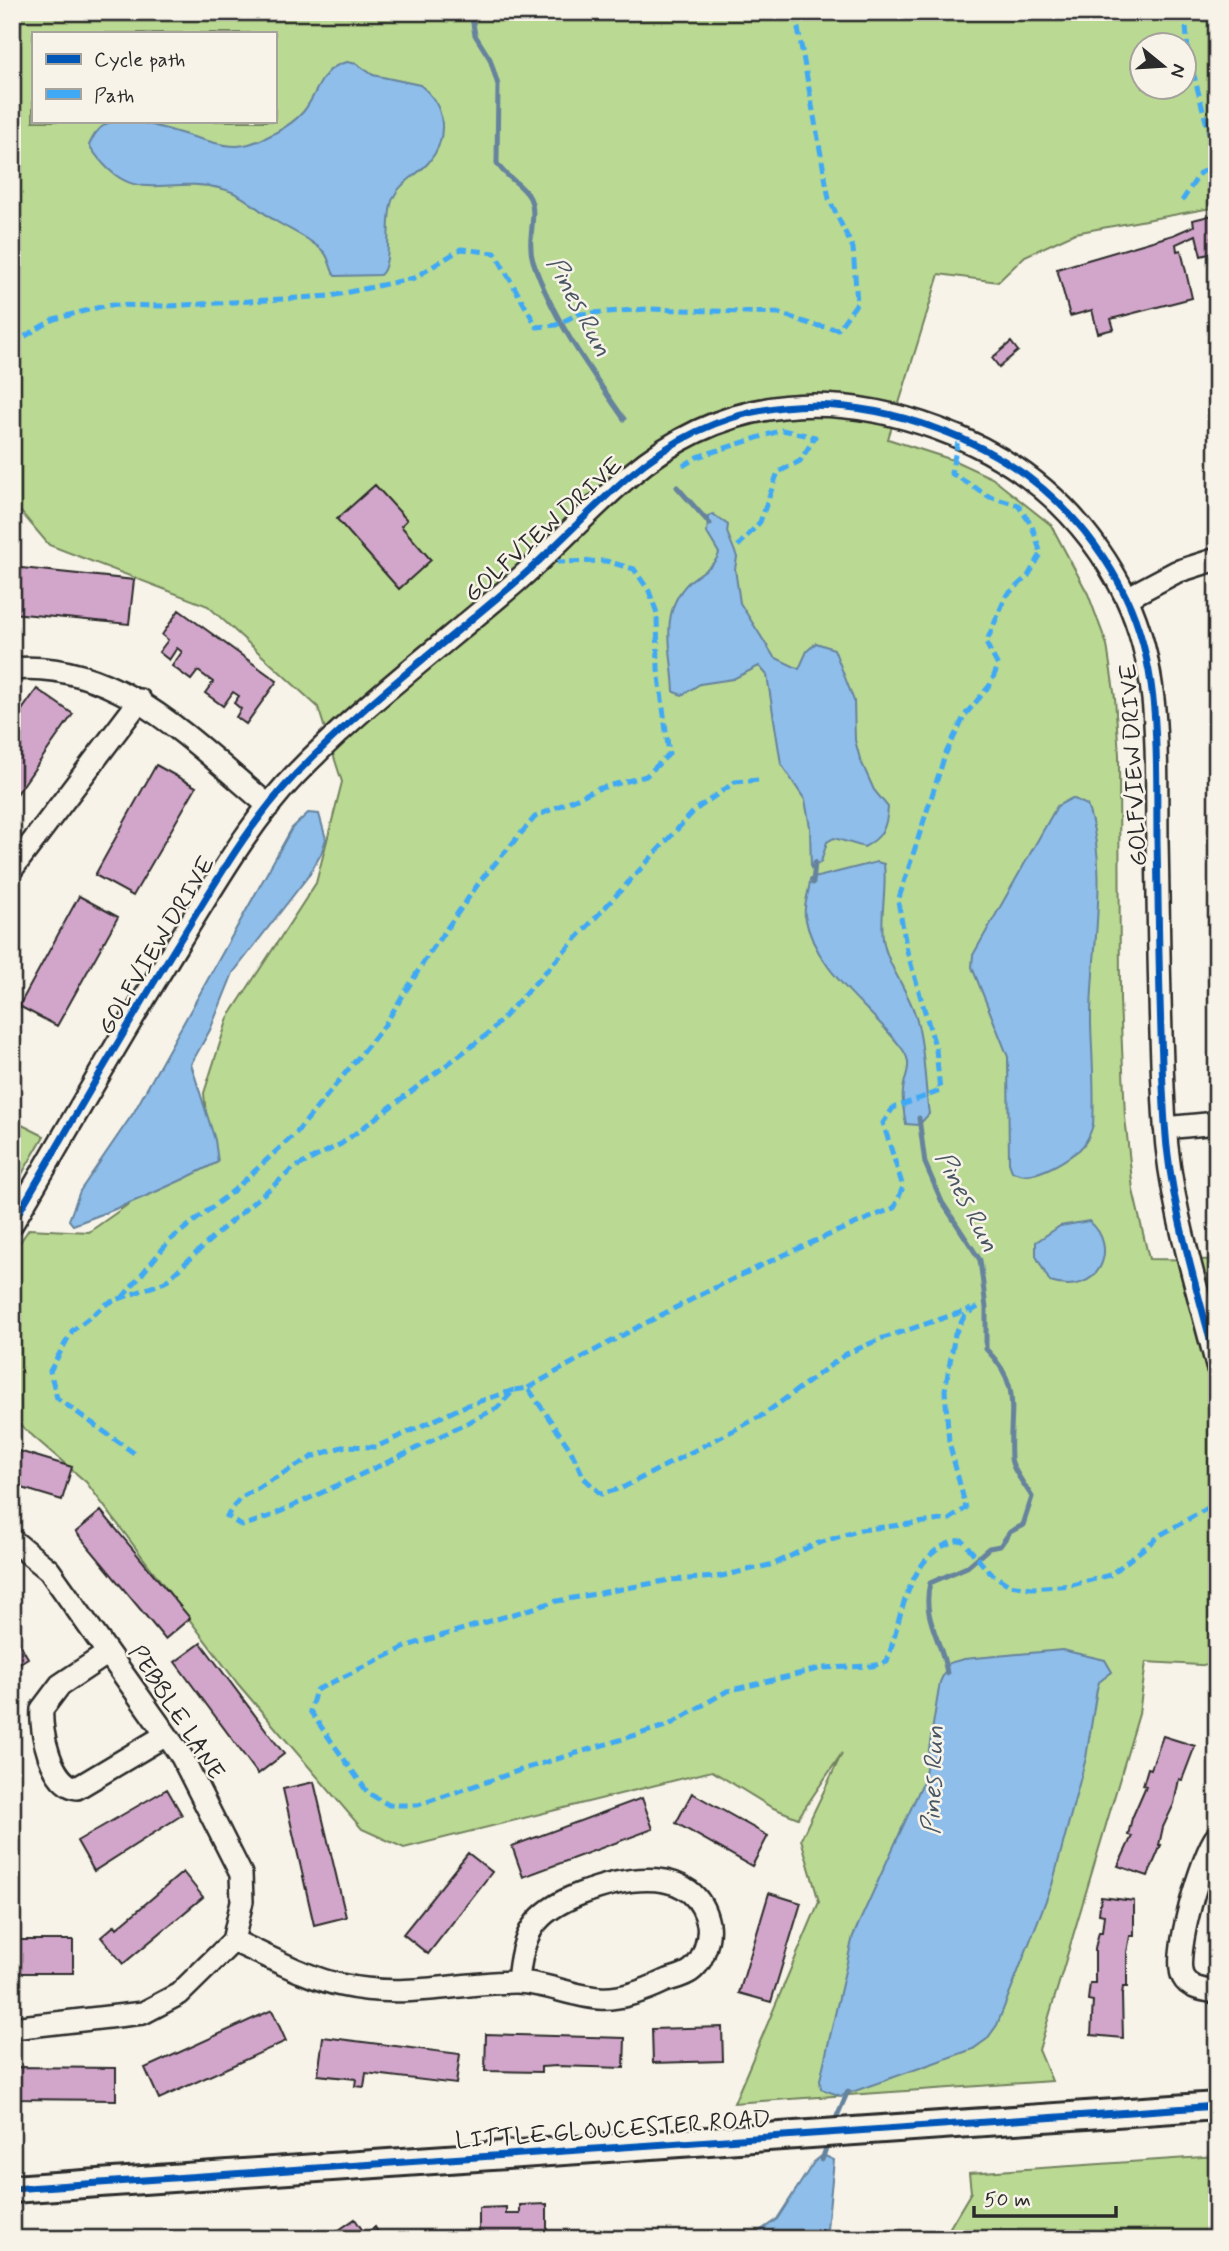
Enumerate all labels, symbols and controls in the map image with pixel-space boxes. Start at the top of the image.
legend [32,32,276,122]
north arrow [1128,32,1198,102]
text: Cycle path [94,46,185,74]
text: N [1164,61,1192,81]
text: Path [94,82,134,110]
water label: Pines Run [538,251,619,363]
street label: GOLFVIEW DRIVE [458,451,630,610]
street label: GOLFVIEW DRIVE [1114,663,1155,867]
street label: GOLFVIEW DRIVE [92,851,223,1041]
water label: Pines Run [926,1146,1006,1258]
street label: PEBBLE LANE [121,1639,231,1786]
water label: Pines Run [915,1725,953,1835]
street label: LITTLE GLOUCESTER ROAD [454,2104,772,2157]
scale bar [974,2174,1115,2218]
text: 50 m [984,2186,1031,2214]

